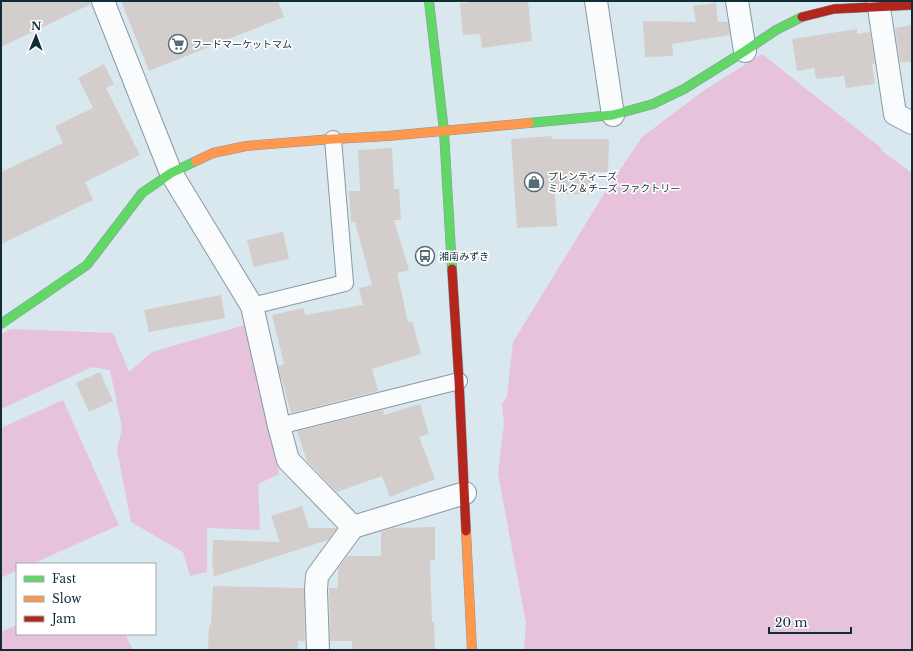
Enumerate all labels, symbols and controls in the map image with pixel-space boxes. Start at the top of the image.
north arrow [16,16,56,56]
text: N [31,19,42,33]
supermarket icon: フードマーケットマム [167,33,189,55]
place label: フードマーケットマム [192,38,292,51]
place label: プレンティーズ ミルク＆チーズ ファクトリー [548,170,680,195]
shop icon: プレンティーズ ミルク＆チーズ ファクトリー [523,171,545,193]
bus stop icon: 湘南みずき [414,245,436,267]
place label: 湘南みずき [439,250,489,263]
legend [16,563,156,635]
text: Fast [52,571,77,586]
text: Slow [52,591,82,606]
scale bar [769,609,851,635]
text: Jam [50,611,76,626]
text: 20 m [775,615,807,630]

